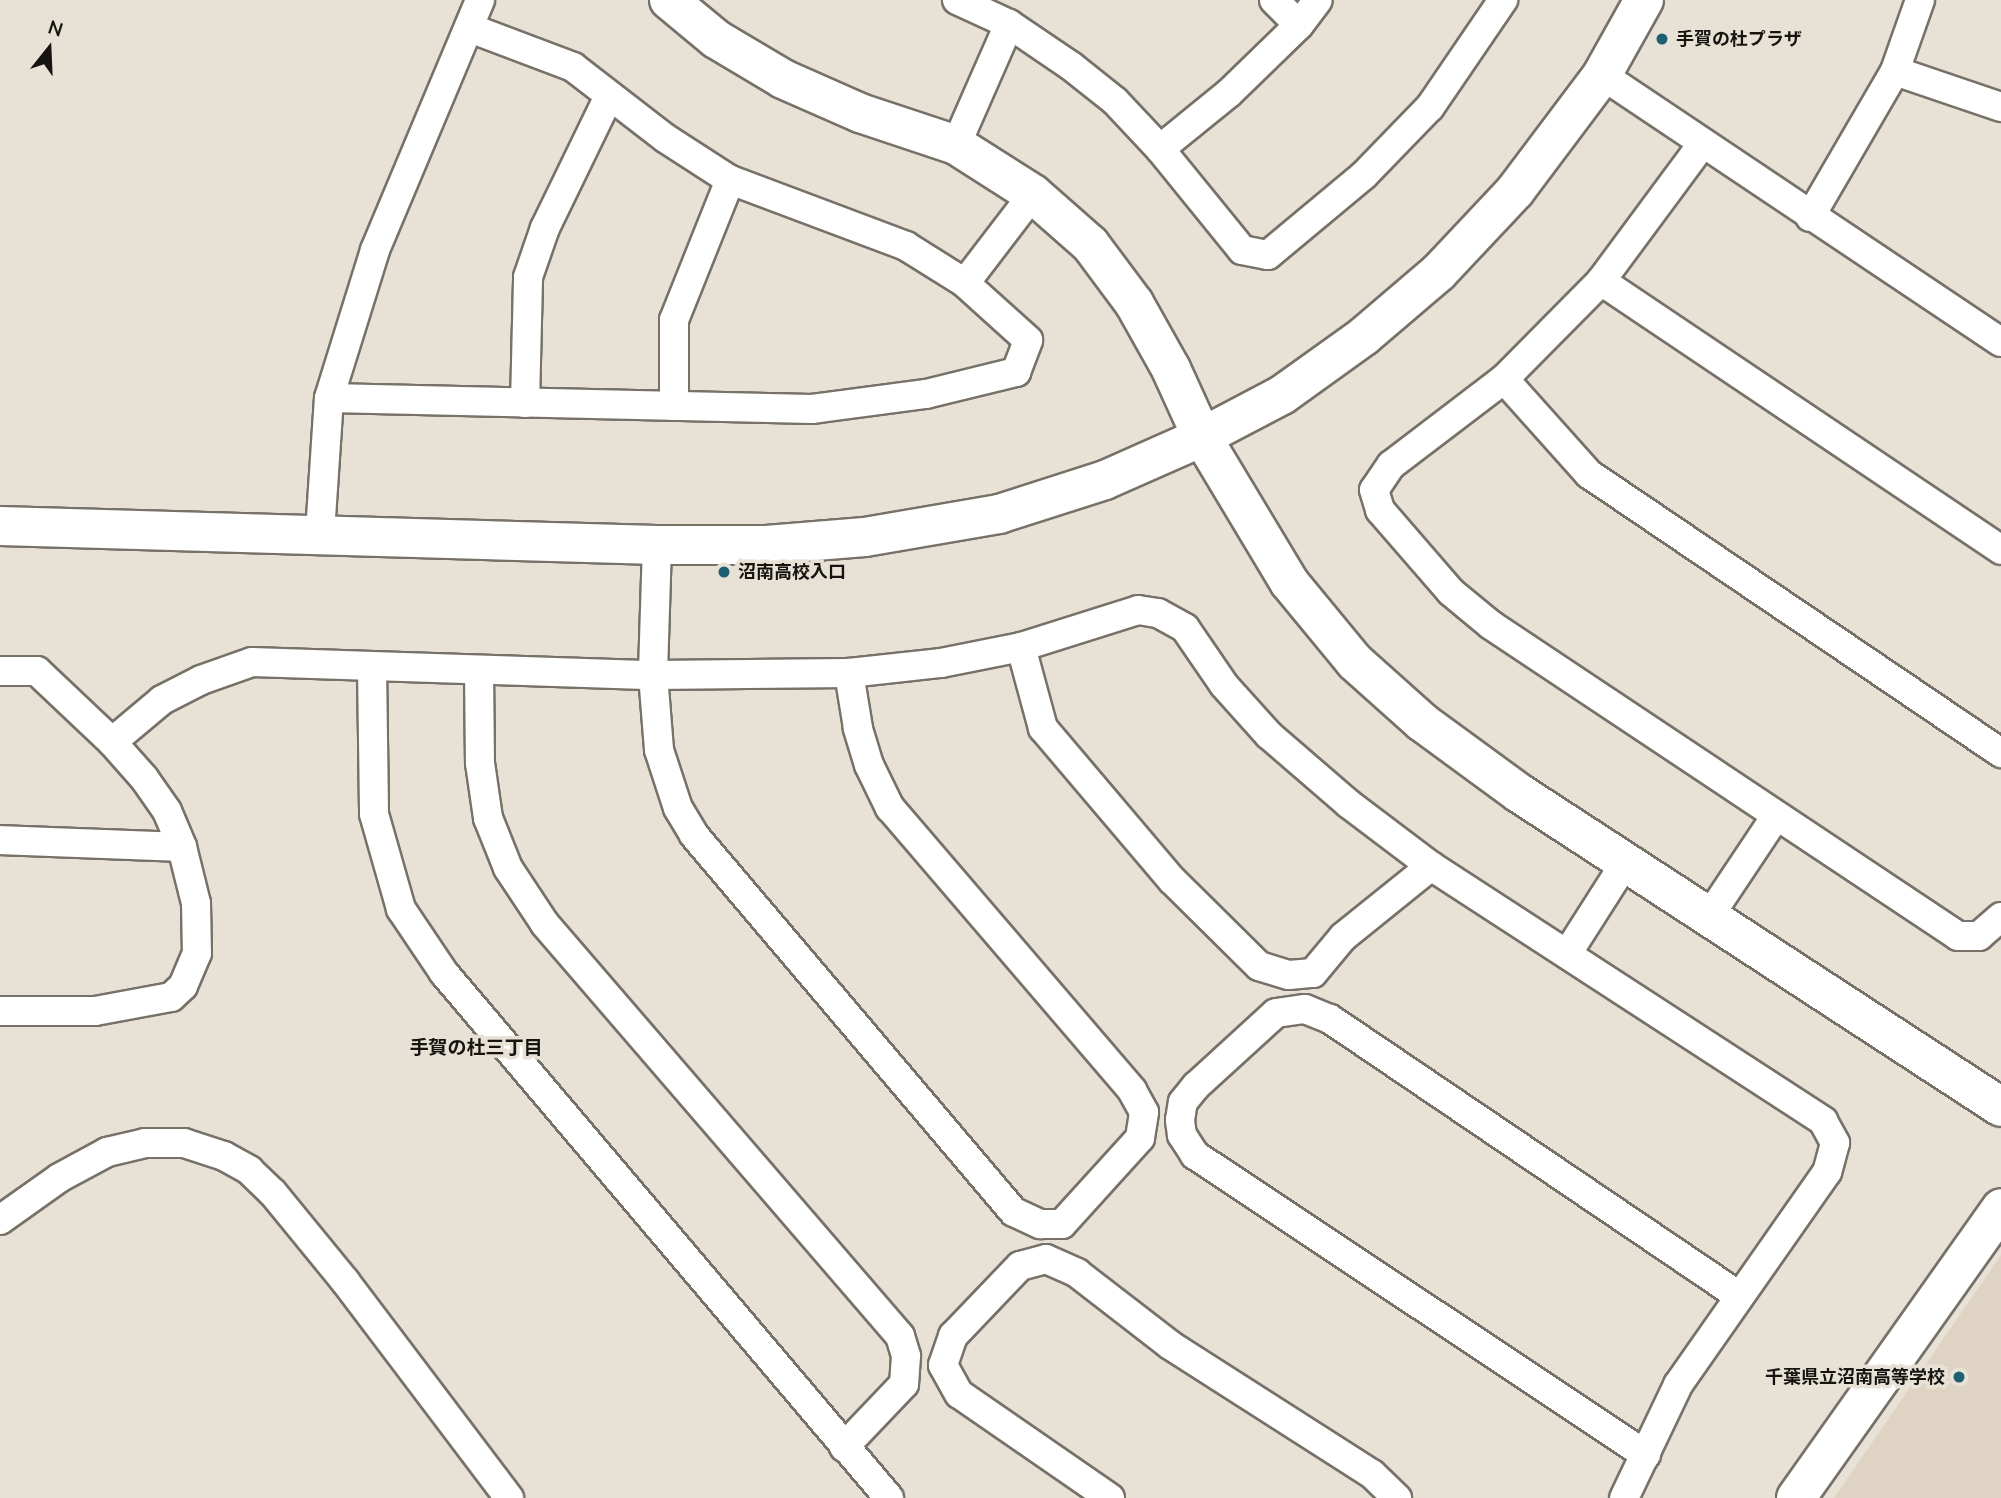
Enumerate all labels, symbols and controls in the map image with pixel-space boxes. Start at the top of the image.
north arrow [14,14,84,84]
text: N [45,14,66,44]
place label: 手賀の杜プラザ [1676,28,1802,50]
marker: 手賀の杜プラザ [1654,31,1670,47]
place label: 沼南高校入口 [738,561,846,583]
marker: 沼南高校入口 [716,564,732,580]
district label: 手賀の杜三丁目 [410,1038,542,1060]
place label: 千葉県立沼南高等学校 [1765,1366,1945,1388]
marker: 千葉県立沼南高等学校 [1951,1369,1967,1385]

